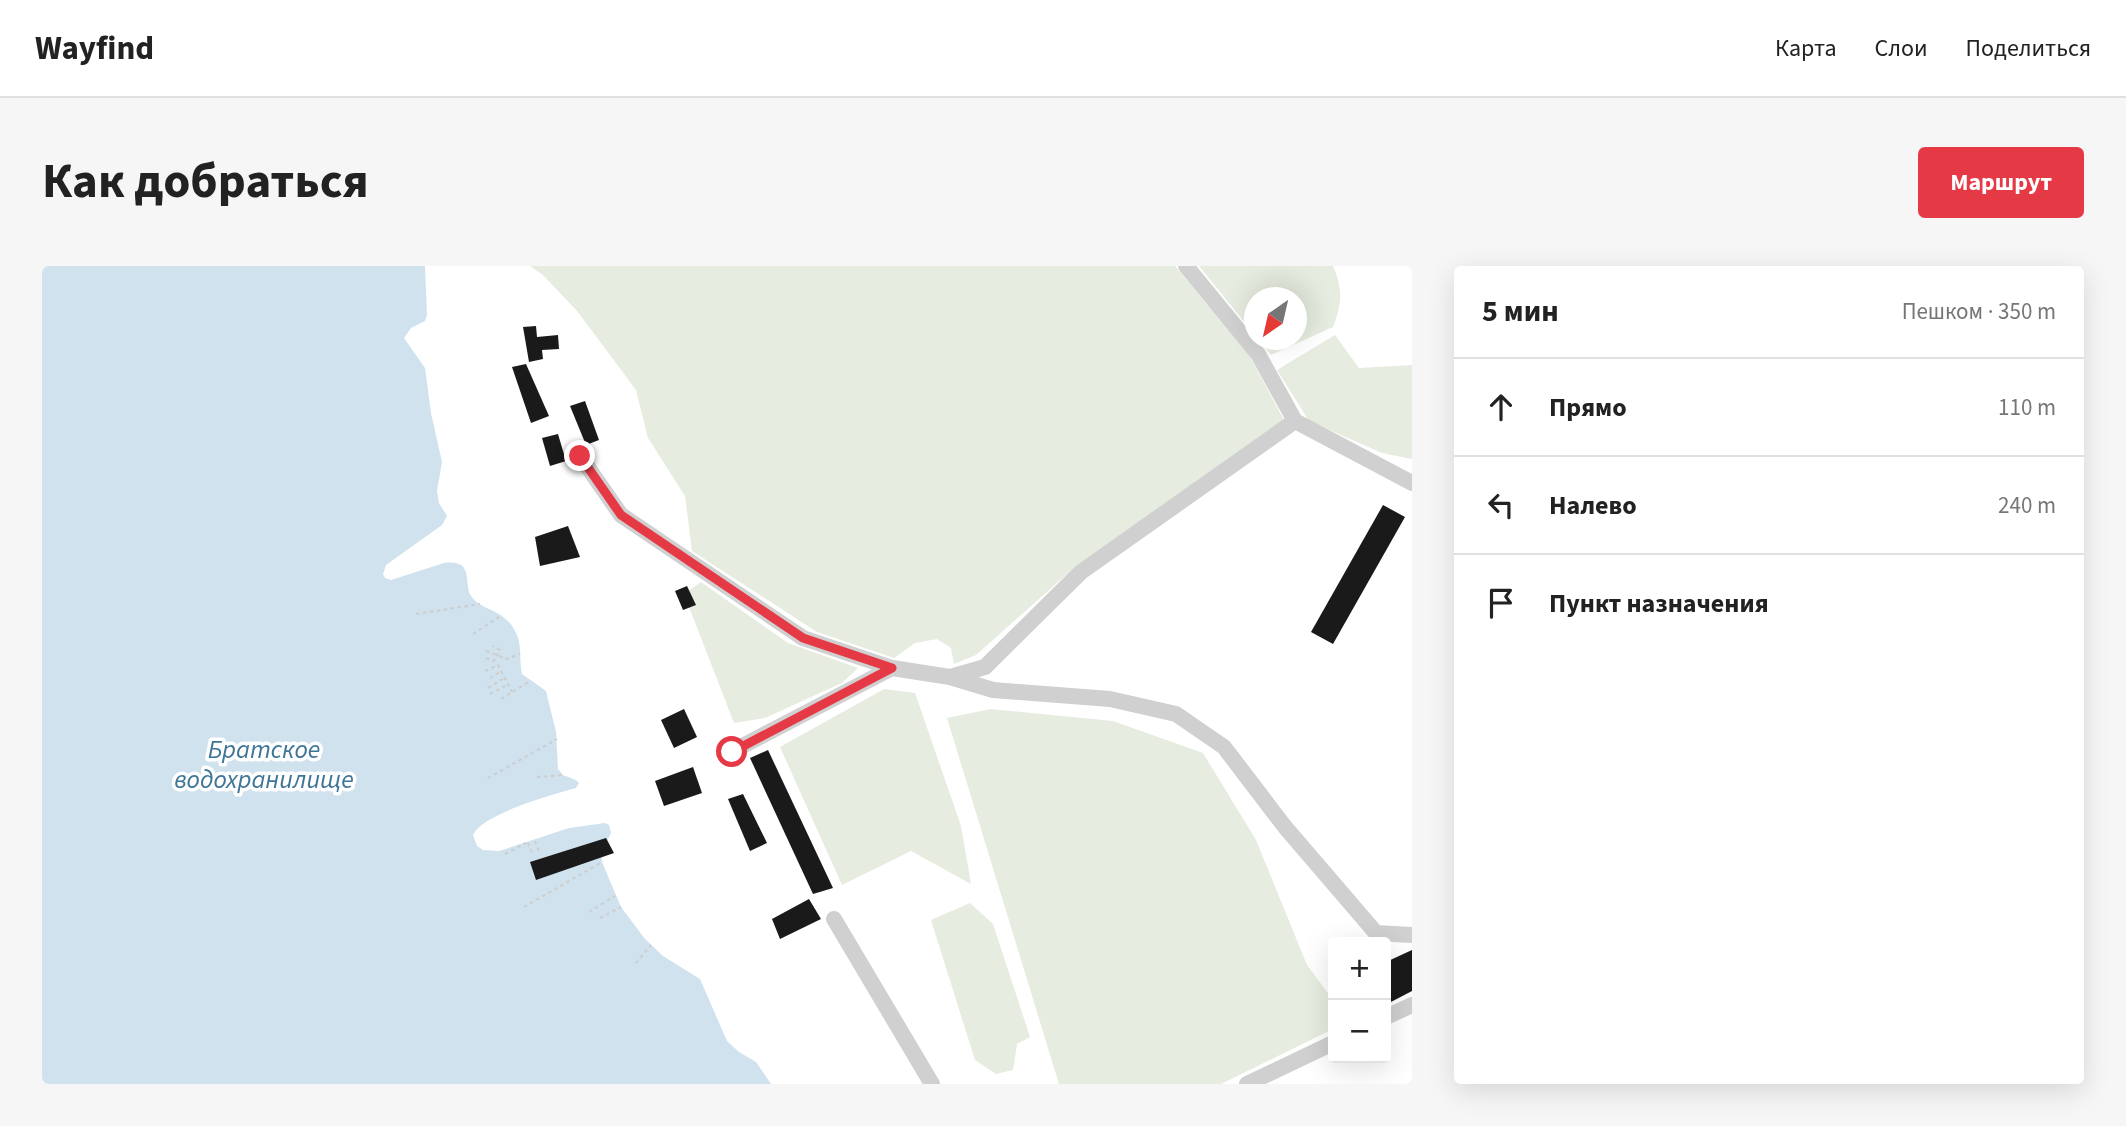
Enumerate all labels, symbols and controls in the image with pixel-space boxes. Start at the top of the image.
text: Wayfind [35,25,154,72]
text: Карта [1775,31,1837,66]
text: Слои [1875,31,1928,66]
text: Поделиться [1966,31,2091,66]
text: Как добраться [42,147,369,217]
button: Маршрут [1918,147,2084,218]
north arrow [1244,287,1307,350]
text: 5 мин [1482,290,1559,333]
text: Пешком · 350 m [1902,295,2056,328]
icon: ahead [1482,388,1520,426]
text: Прямо [1549,389,1627,426]
text: 110 m [1998,391,2056,424]
route end [564,440,595,471]
icon: left [1482,486,1520,524]
text: Налево [1549,487,1637,524]
text: 240 m [1998,489,2056,522]
icon: arrive [1482,584,1520,622]
text: Пункт назначения [1549,585,1769,622]
water label: Братское водохранилище [174,731,354,798]
route start [716,736,747,767]
map controls [1328,937,1391,1063]
button: + [1328,937,1391,1000]
button: − [1328,1000,1391,1063]

